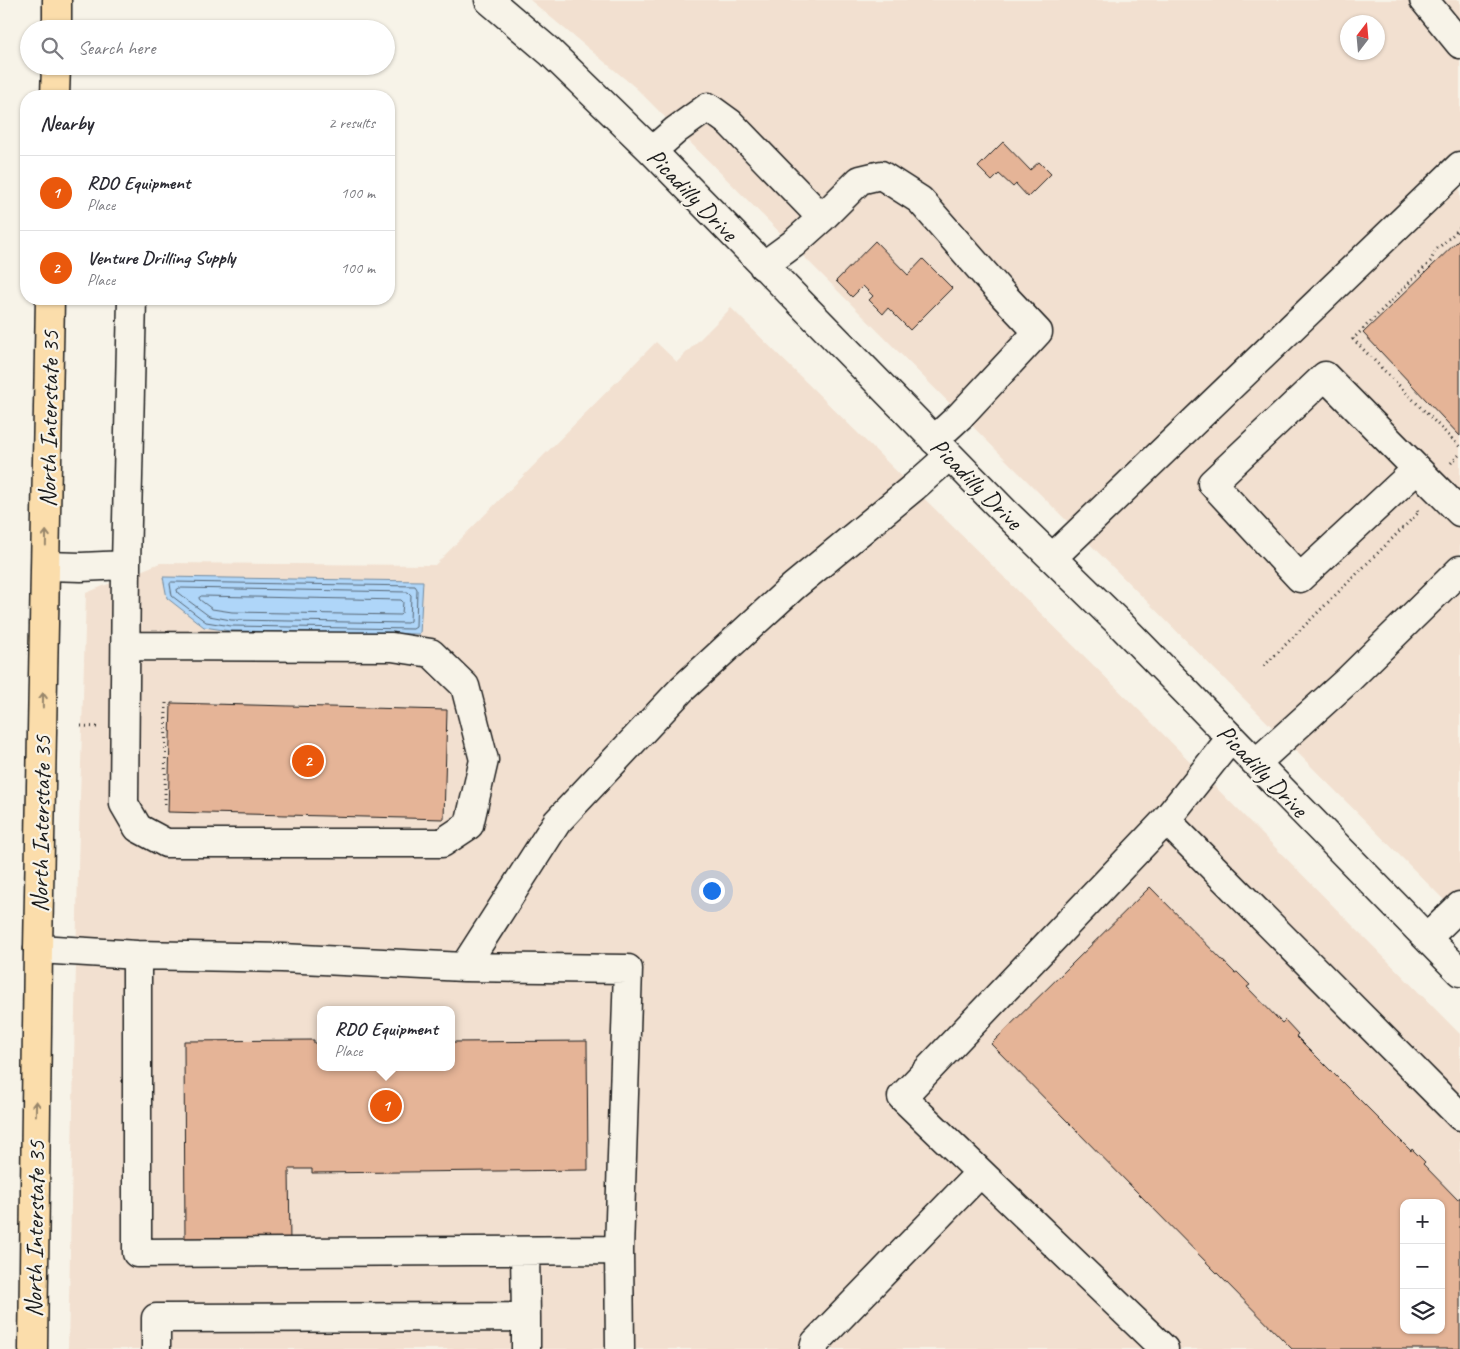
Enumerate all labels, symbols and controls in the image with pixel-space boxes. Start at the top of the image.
north arrow [1340,15,1385,60]
search box [20,20,395,75]
icon: search [38,34,66,62]
text: Search here [78,36,155,60]
text: Nearby [40,110,93,136]
text: 2 results [328,113,375,133]
street label: Picadilly Drive [640,141,746,249]
text: RDO Equipment [87,171,190,195]
text: 1 [52,183,60,203]
text: 100 m [341,183,375,203]
text: Place [87,195,115,215]
text: Venture Drilling Supply [87,246,235,270]
text: 2 [52,258,60,278]
text: 100 m [341,258,375,278]
text: Place [87,270,115,290]
street label: North Interstate 35 [31,329,67,508]
street label: Picadilly Drive [923,431,1031,538]
one-way arrow [41,530,51,546]
one-way arrow [38,693,48,709]
street label: Picadilly Drive [1210,717,1316,825]
street label: North Interstate 35 [23,734,59,913]
pin: 2 [292,742,324,780]
your location [699,878,725,904]
popup [317,1006,455,1071]
text: RDO Equipment [334,1017,438,1041]
text: Place [334,1041,363,1061]
pin: 1 [370,1087,402,1125]
one-way arrow [31,1100,41,1116]
street label: North Interstate 35 [17,1139,53,1318]
map controls [1400,1199,1445,1334]
button: + [1400,1199,1445,1244]
button: − [1400,1244,1445,1289]
button: layers [1400,1289,1445,1334]

